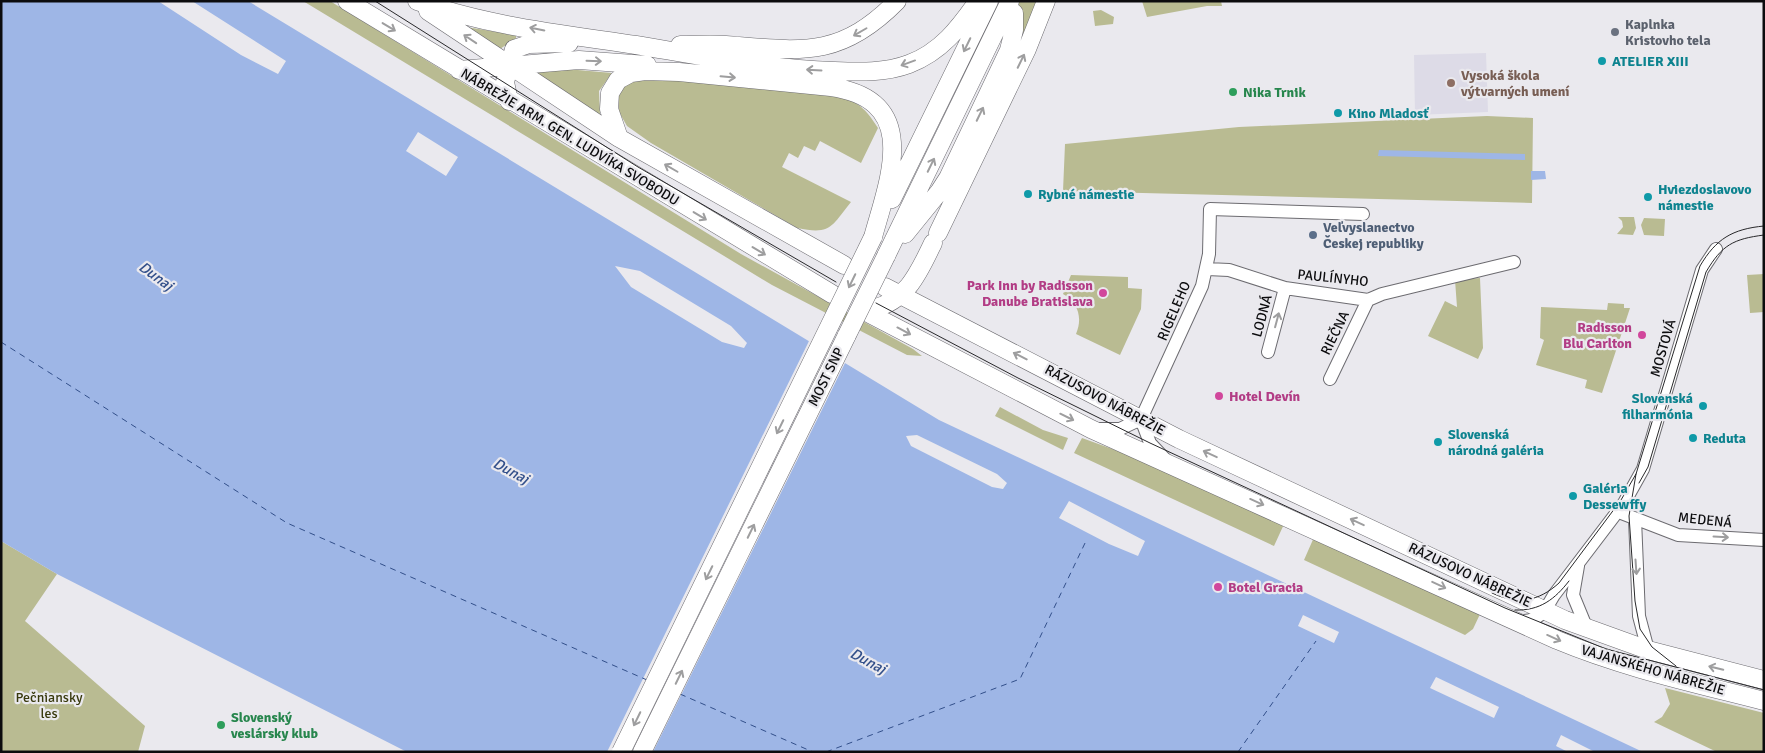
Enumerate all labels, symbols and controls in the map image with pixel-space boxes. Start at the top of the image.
place label: Kaplnka Kristovho tela [1625,16,1711,49]
one-way arrow [382,23,396,33]
one-way arrow [530,24,546,33]
marker: Kaplnka Kristovho tela [1609,26,1621,38]
one-way arrow [853,28,867,38]
one-way arrow [463,34,477,44]
one-way arrow [962,37,971,52]
place label: ATELIER XIII [1612,53,1689,70]
one-way arrow [1017,54,1026,69]
marker: ATELIER XIII [1596,55,1608,67]
one-way arrow [586,56,602,66]
one-way arrow [901,60,916,69]
street label: NÁBREŽIE ARM. GEN. LUDVÍKA SVOBODU [458,65,682,209]
one-way arrow [806,66,822,75]
place label: Vysoká škola výtvarných umení [1460,67,1570,100]
one-way arrow [720,72,736,82]
marker: Vysoká škola výtvarných umení [1445,77,1457,89]
place label: Nika Trnik [1243,84,1306,101]
marker: Nika Trnik [1227,86,1239,98]
place label: Kino Mladosť [1348,105,1429,122]
one-way arrow [976,107,985,122]
marker: Kino Mladosť [1332,107,1344,119]
one-way arrow [926,158,936,173]
one-way arrow [664,162,679,172]
place label: Hviezdoslavovo námestie [1658,181,1752,214]
place label: Rybné námestie [1038,186,1134,203]
marker: Rybné námestie [1022,188,1034,200]
marker: Hviezdoslavovo námestie [1642,191,1654,203]
one-way arrow [693,212,707,222]
place label: Veľvyslanectvo Českej republiky [1323,219,1424,252]
marker: Veľvyslanectvo Českej republiky [1307,229,1319,241]
one-way arrow [752,247,766,257]
water label: Dunaj [135,258,178,295]
street label: PAULÍNYHO [1297,266,1369,290]
one-way arrow [847,273,856,288]
place label: Park Inn by Radisson Danube Bratislava [967,277,1093,310]
street label: RIGELEHO [1154,279,1194,343]
marker: Park Inn by Radisson Danube Bratislava [1097,287,1109,299]
street label: LODNÁ [1248,292,1276,339]
street label: RIEČNA [1317,308,1353,358]
one-way arrow [1272,313,1282,329]
street label: MOSTOVÁ [1647,317,1679,379]
place label: Radisson Blu Carlton [1563,319,1632,352]
one-way arrow [896,327,911,337]
marker: Radisson Blu Carlton [1636,329,1648,341]
street label: MOST SNP [805,345,847,409]
one-way arrow [1012,351,1027,361]
street label: RÁZUSOVO NÁBREŽIE [1042,361,1168,439]
place label: Hotel Devín [1229,388,1301,405]
marker: Hotel Devín [1213,390,1225,402]
place label: Slovenská filharmónia [1621,390,1693,423]
marker: Slovenská filharmónia [1697,400,1709,412]
one-way arrow [1059,413,1074,422]
one-way arrow [775,419,784,434]
place label: Slovenská národná galéria [1448,426,1544,459]
place label: Reduta [1703,430,1746,447]
marker: Reduta [1687,432,1699,444]
marker: Slovenská národná galéria [1432,436,1444,448]
one-way arrow [1203,448,1218,458]
water label: Dunaj [490,454,534,489]
place label: Galéria Dessewffy [1583,480,1646,513]
marker: Galéria Dessewffy [1567,490,1579,502]
one-way arrow [1249,498,1264,508]
street label: MEDENÁ [1677,509,1733,531]
one-way arrow [1350,517,1365,527]
one-way arrow [746,524,756,539]
one-way arrow [1713,533,1729,542]
street label: RÁZUSOVO NÁBREŽIE [1406,539,1534,611]
one-way arrow [1632,559,1641,575]
one-way arrow [704,565,713,580]
place label: Botel Gracia [1228,579,1303,596]
marker: Botel Gracia [1212,581,1224,593]
one-way arrow [1431,581,1446,590]
one-way arrow [1546,634,1561,644]
street label: VAJANSKÉHO NÁBREŽIE [1579,641,1727,699]
water label: Dunaj [847,644,891,679]
one-way arrow [1709,663,1725,672]
one-way arrow [674,669,684,684]
park label: Pečniansky les [15,689,83,722]
place label: Slovenský veslársky klub [230,709,318,742]
one-way arrow [632,711,642,726]
marker: Slovenský veslársky klub [215,719,227,731]

